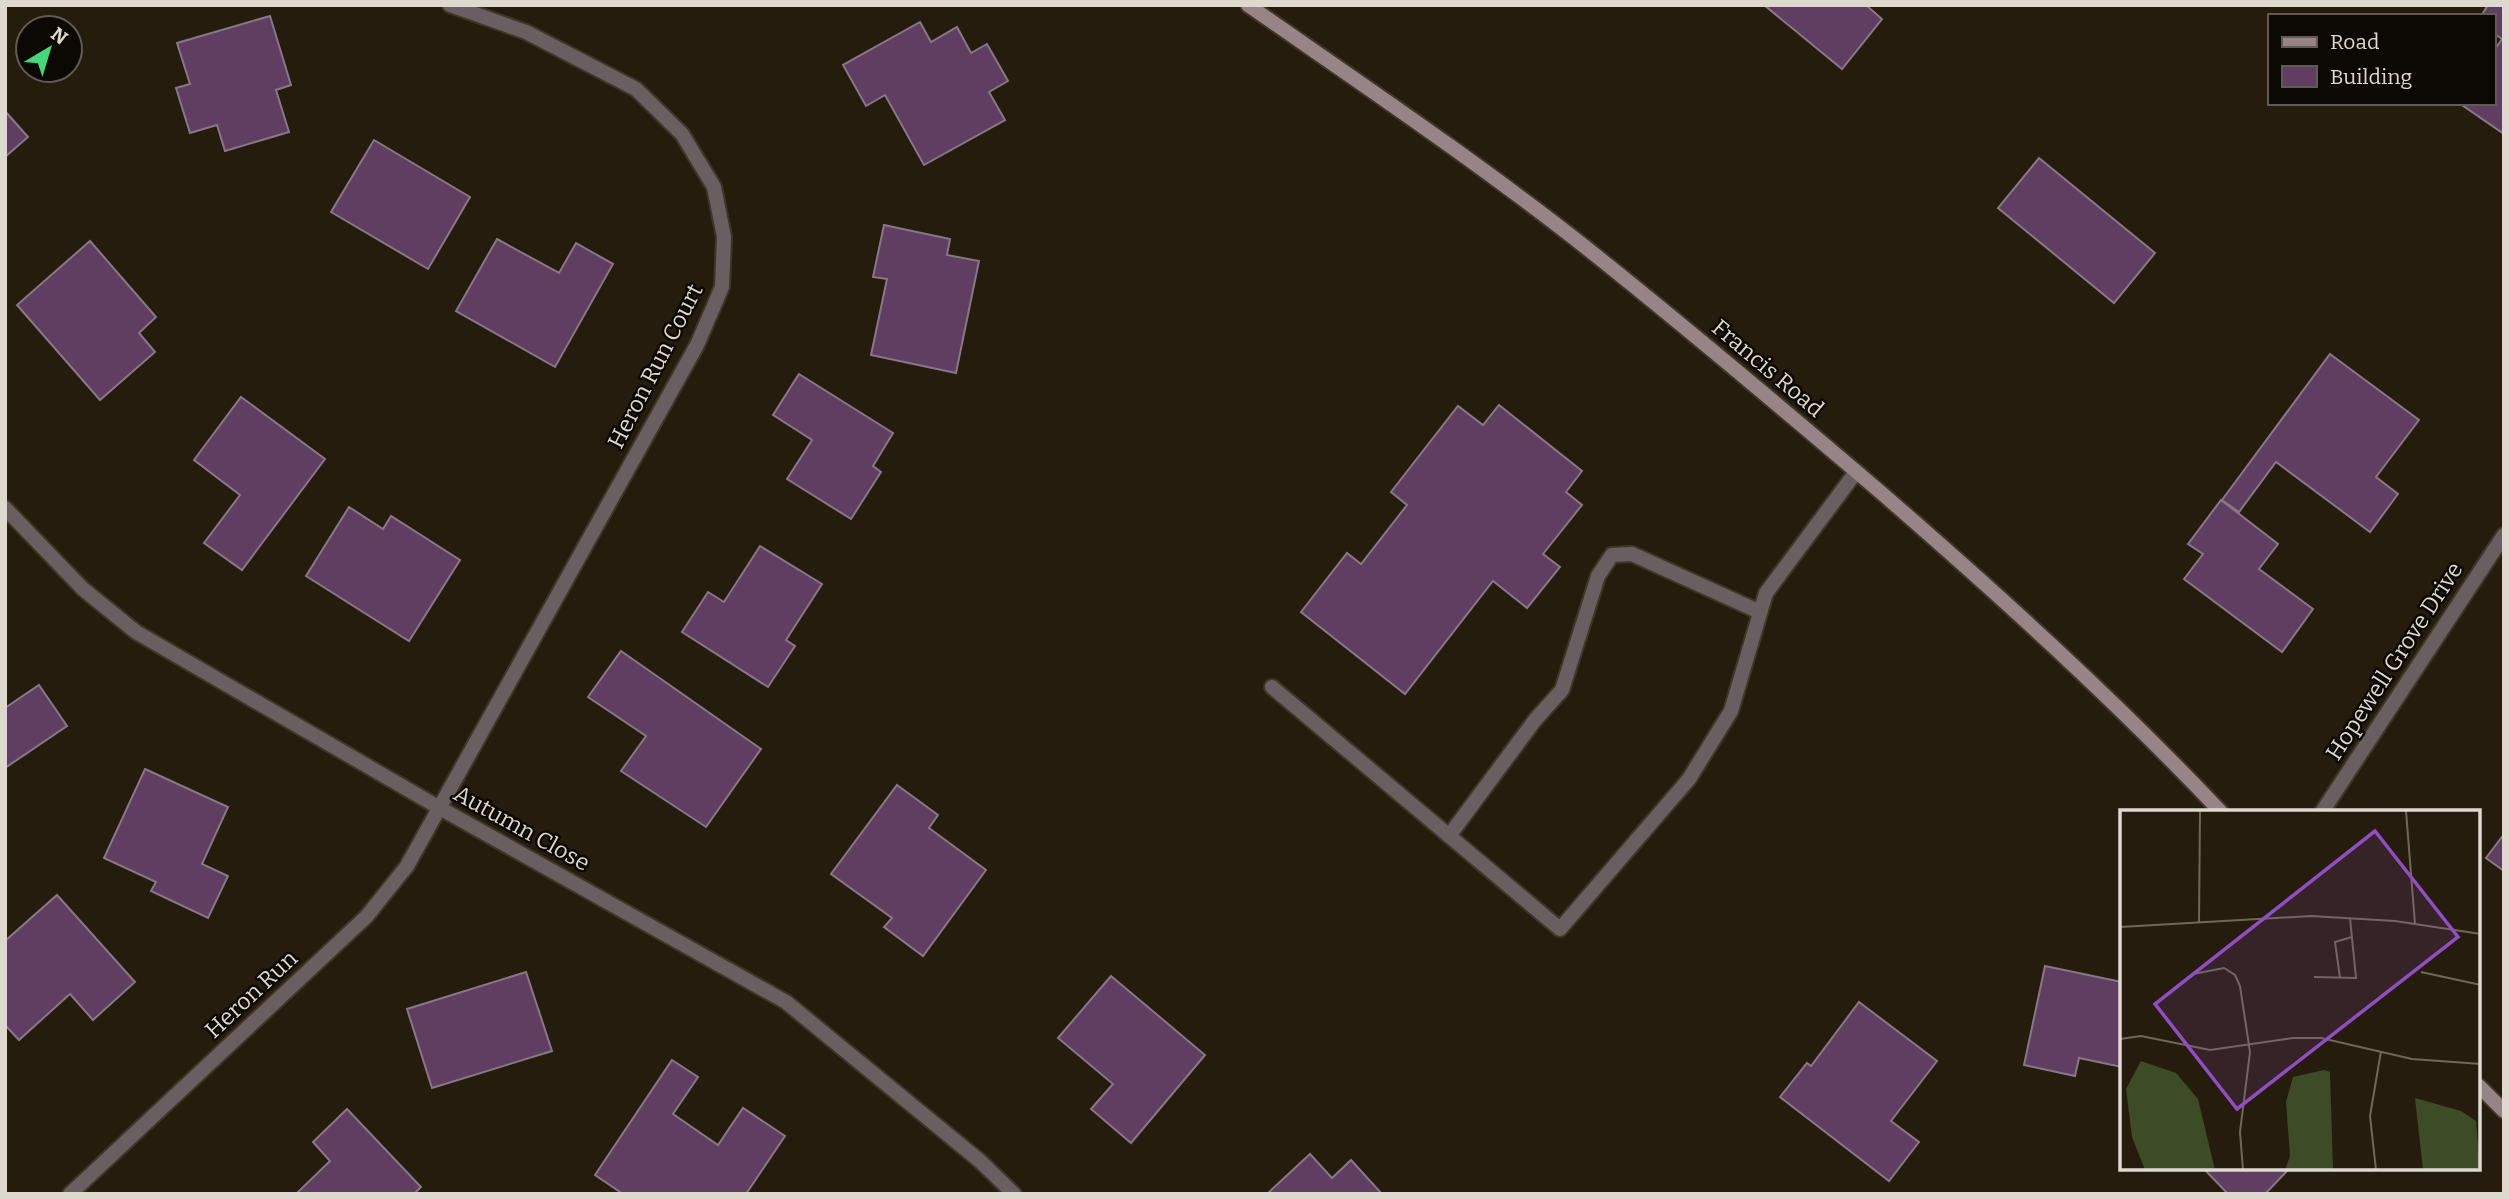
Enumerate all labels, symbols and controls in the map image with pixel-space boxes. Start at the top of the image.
north arrow [14,14,84,84]
legend [2268,14,2495,105]
text: N [46,22,72,50]
text: Road [2330,29,2379,55]
text: Building [2330,64,2413,90]
street label: Heron Run Court [601,279,709,453]
street label: Francis Road [1706,313,1830,423]
street label: Hopewell Grove Drive [2320,557,2468,765]
street label: Autumn Close [449,779,595,877]
inset map [2120,810,2481,1171]
street label: Heron Run [199,944,303,1044]

